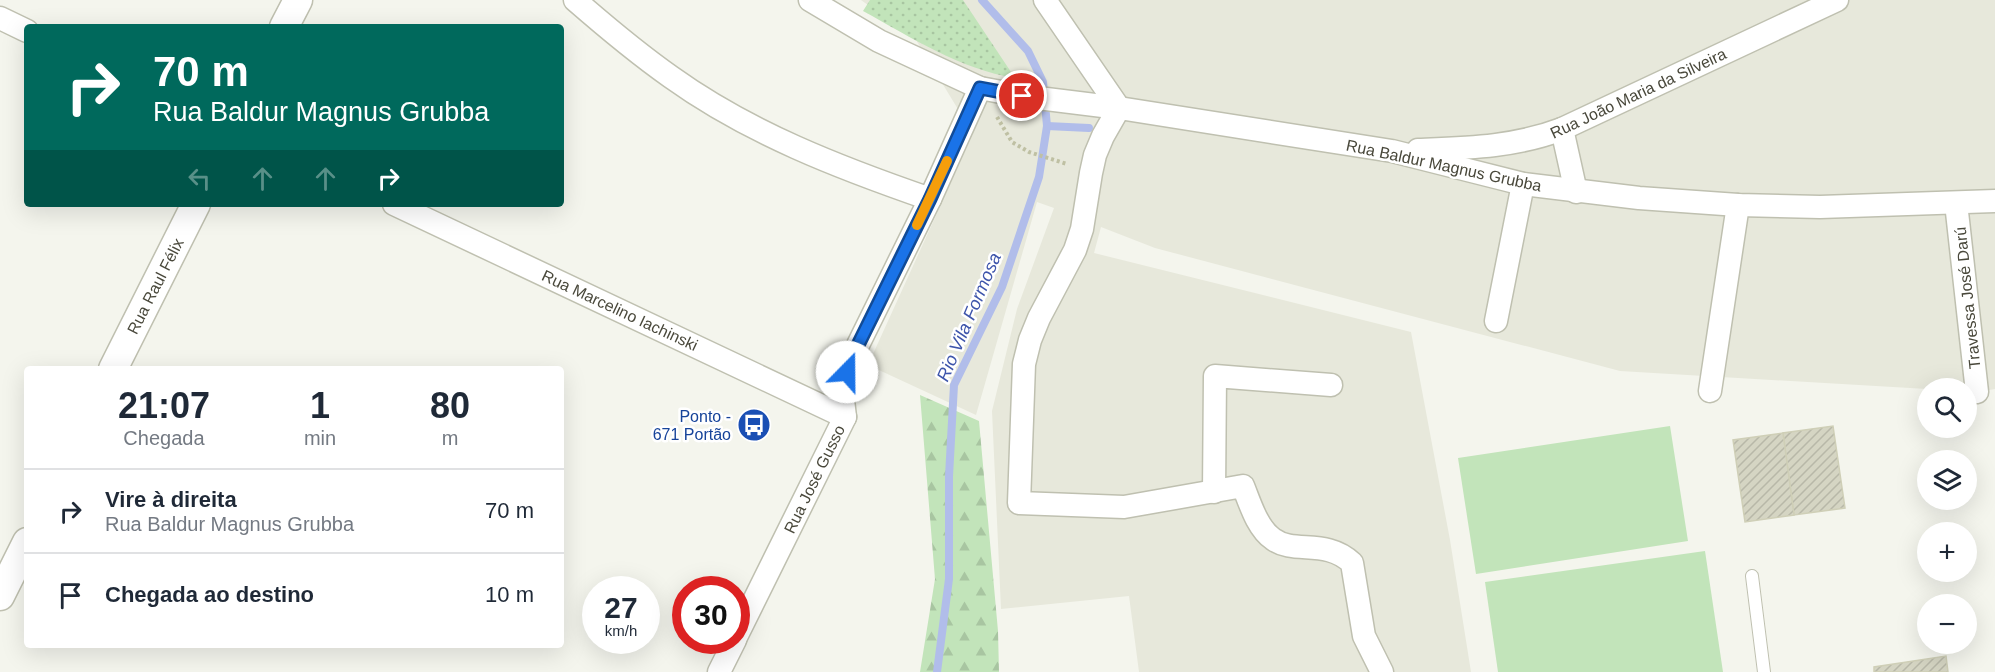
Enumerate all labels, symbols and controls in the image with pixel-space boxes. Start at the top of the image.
street label: Rua João Maria da Silveira [1548,45,1729,142]
icon: right [54,48,132,126]
text: 70 m [153,48,249,95]
pin [996,70,1047,121]
icon: arrive [1005,79,1038,112]
text: Rua Baldur Magnus Grubba [153,97,489,127]
street label: Rua Baldur Magnus Grubba [1345,136,1543,195]
icon: left [183,162,216,195]
icon: ahead [246,162,279,195]
icon: ahead [309,162,342,195]
icon: right [372,162,405,195]
street label: Travessa José Darú [1952,226,1983,370]
street label: Rua Raul Félix [124,236,187,337]
water label: Rio Vila Formosa [933,250,1005,384]
street label: Rua Marcelino Iachinski [539,267,700,354]
position arrow [815,340,879,404]
map controls [1917,378,1977,654]
button: search [1917,378,1977,438]
text: 21:07 [118,385,210,426]
text: 1 [310,385,330,426]
text: 80 [430,385,470,426]
bus stop icon: Ponto - 671 Portão [736,407,772,443]
place label: Ponto - 671 Portão [653,408,731,443]
street label: Rua José Gusso [781,422,848,536]
text: Chegada [123,427,205,449]
text: min [304,427,336,449]
text: m [442,427,458,449]
button: layers [1917,450,1977,510]
text: Vire à direita [105,487,237,512]
icon: right [54,495,87,528]
text: 70 m [485,498,534,523]
text: Rua Baldur Magnus Grubba [105,513,354,535]
button: + [1917,522,1977,582]
speed limit sign: 30 [672,576,750,654]
icon: arrive [54,579,87,612]
text: Chegada ao destino [105,582,314,607]
text: 10 m [485,582,534,607]
text: 27 [604,591,638,624]
button: − [1917,594,1977,654]
text: km/h [605,622,637,639]

